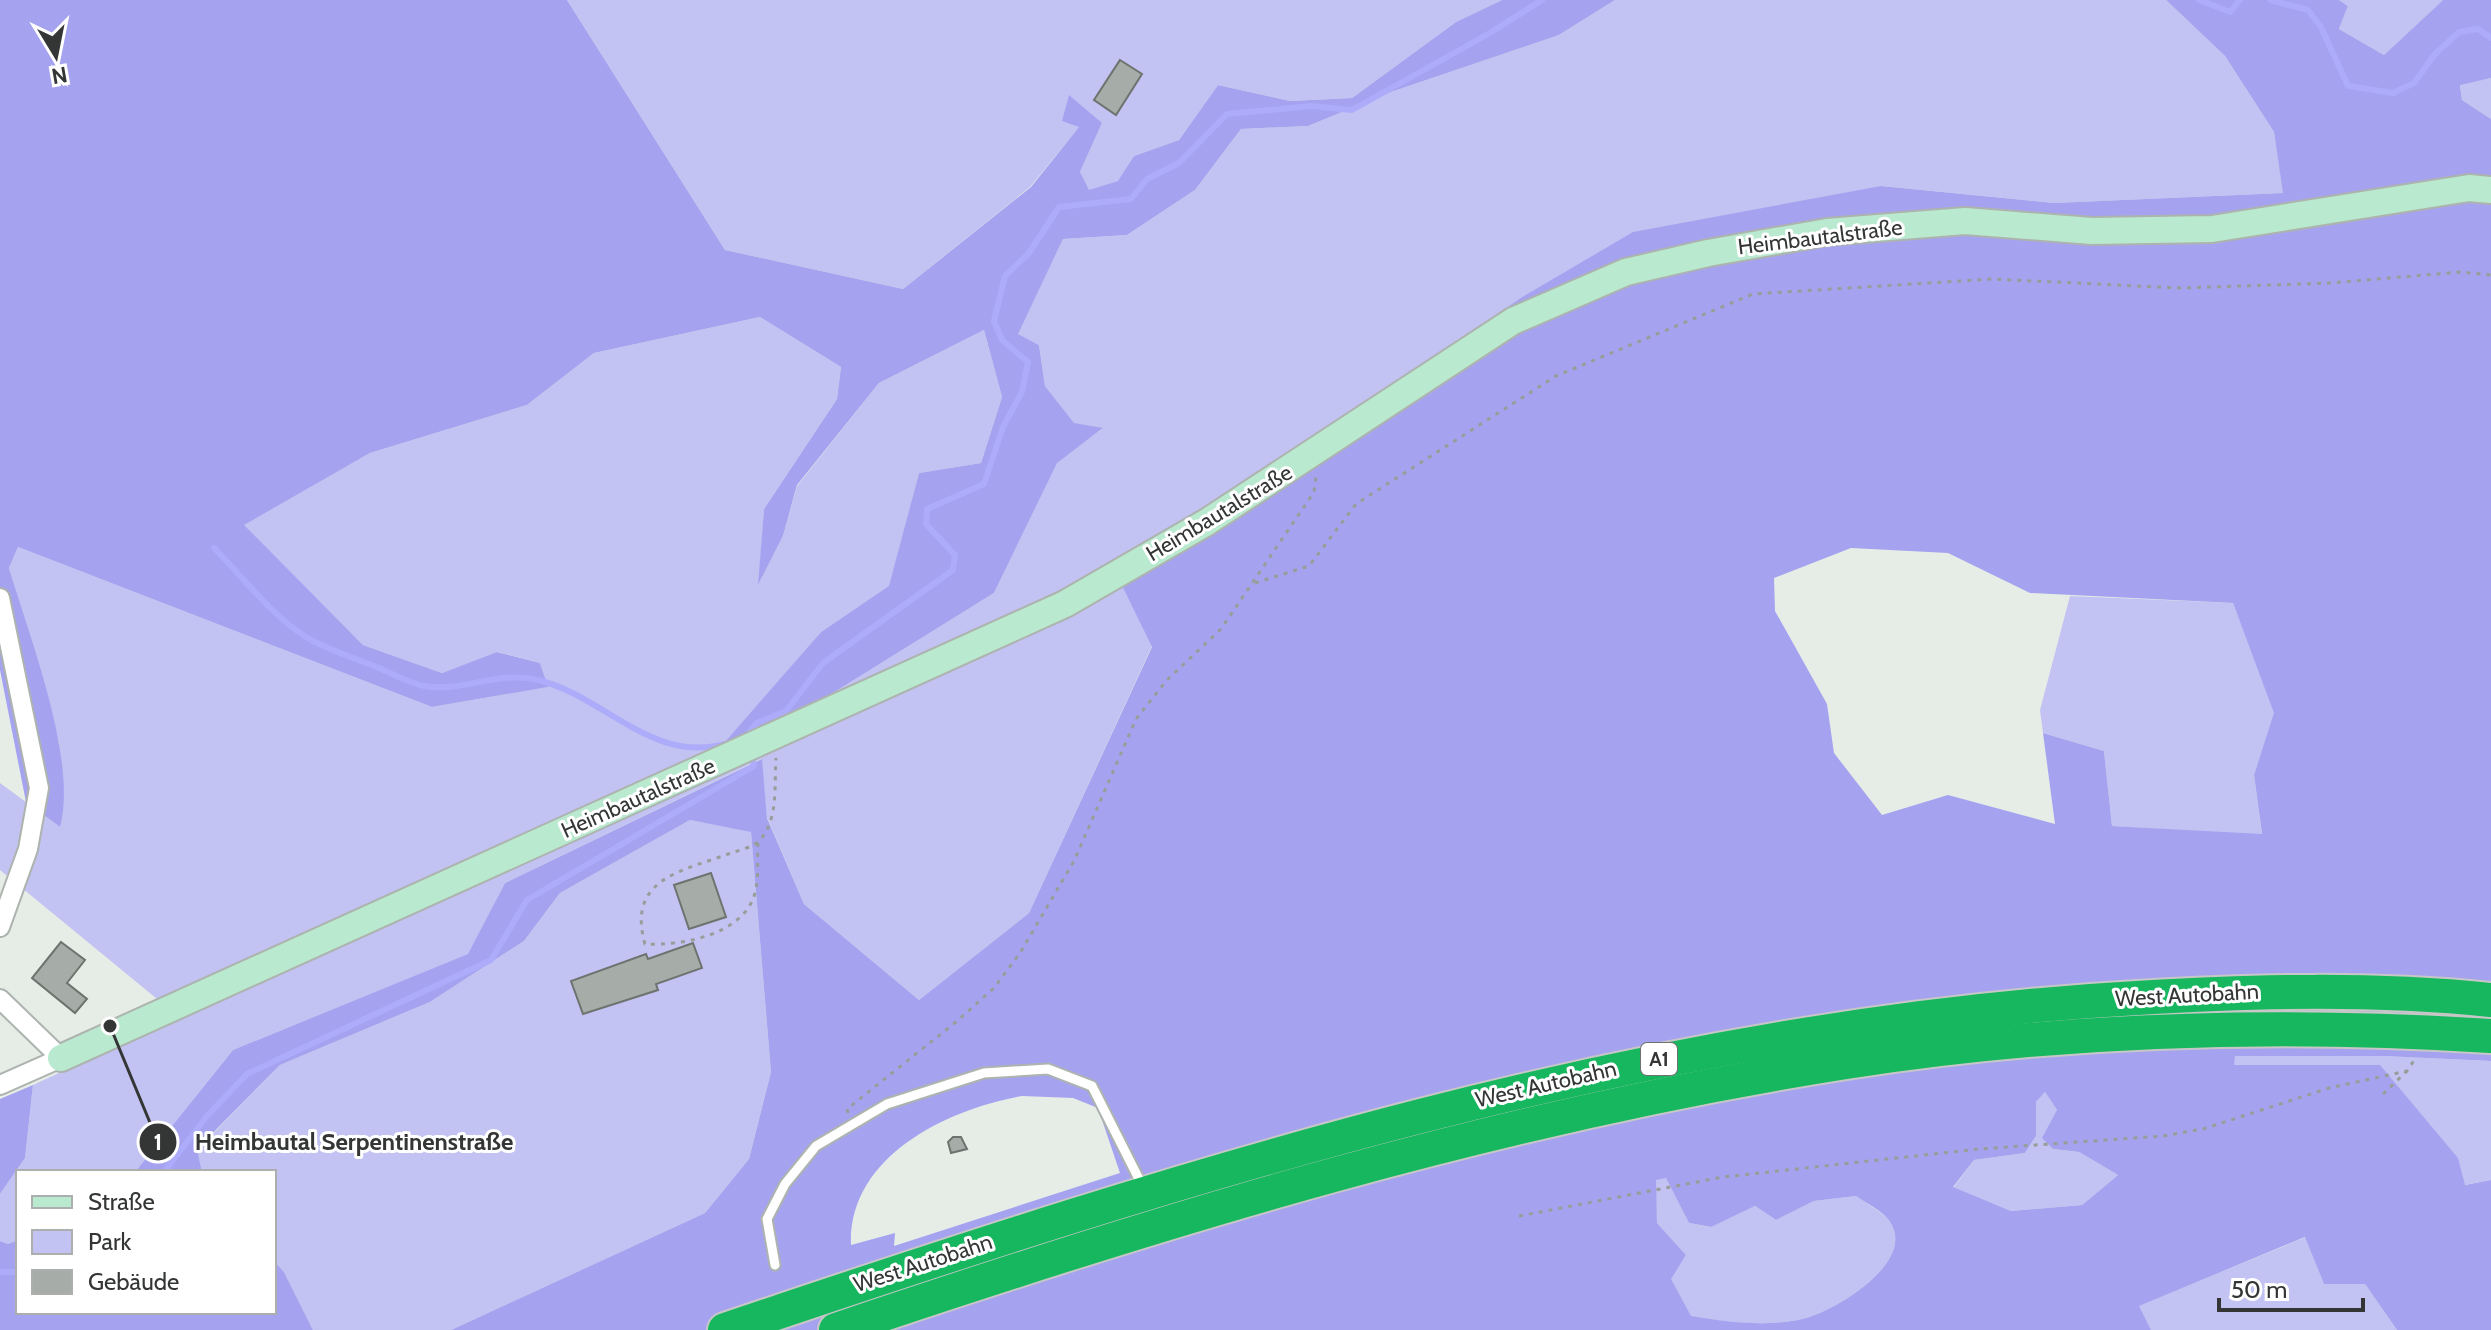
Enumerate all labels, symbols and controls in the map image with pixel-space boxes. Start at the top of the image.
north arrow [16,16,96,96]
text: N [49,61,69,90]
street label: Heimbautalstraße [1736,214,1904,260]
street label: Heimbautalstraße [1141,459,1297,567]
street label: Heimbautalstraße [557,752,719,844]
street label: West Autobahn [2114,978,2260,1012]
road number: A1 [1641,1043,1677,1075]
street label: West Autobahn [1473,1055,1619,1113]
callout: Heimbautal Serpentinenstraße [138,1118,529,1166]
text: 1 [154,1127,162,1156]
text: Heimbautal Serpentinenstraße [195,1127,513,1156]
legend [16,1170,276,1314]
text: Straße [88,1187,155,1216]
text: Park [88,1227,131,1256]
street label: West Autobahn [850,1228,996,1298]
scale bar [2219,1262,2363,1312]
text: Gebäude [88,1267,179,1296]
text: 50 m [2231,1275,2287,1304]

